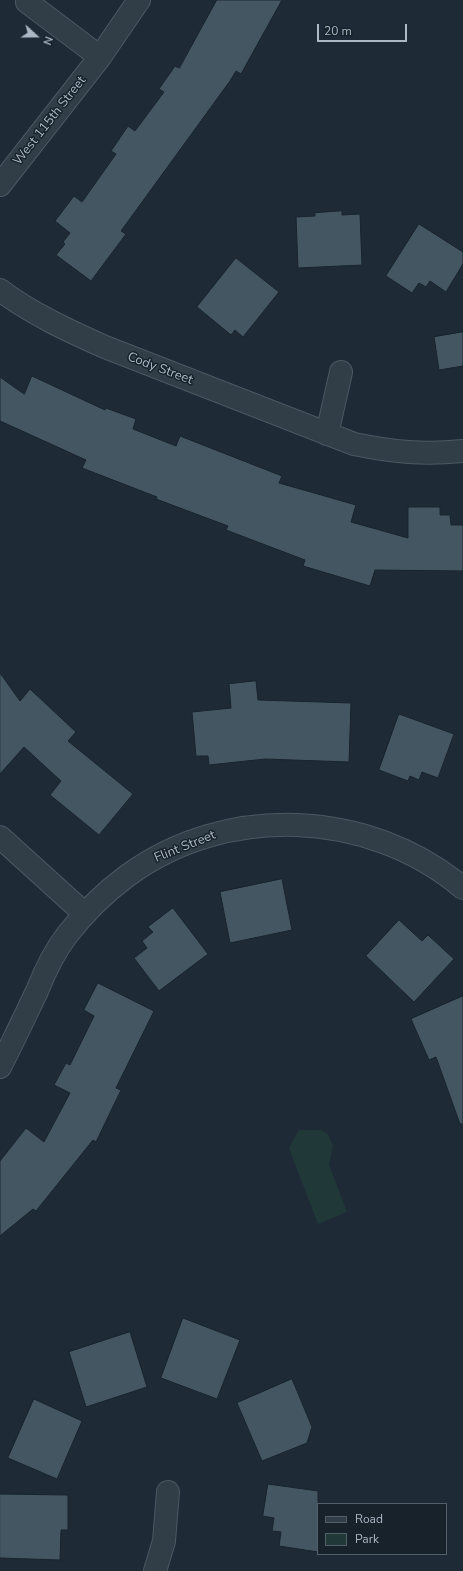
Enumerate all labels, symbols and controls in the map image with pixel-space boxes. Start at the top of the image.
north arrow [16,16,56,56]
scale bar [319,16,409,42]
text: 20 m [324,23,352,39]
text: N [39,34,56,47]
street label: West 115th Street [10,73,90,169]
street label: Cody Street [125,349,195,389]
street label: Flint Street [152,828,218,866]
legend [317,1503,447,1555]
text: Road [355,1511,383,1527]
text: Park [355,1531,379,1547]

